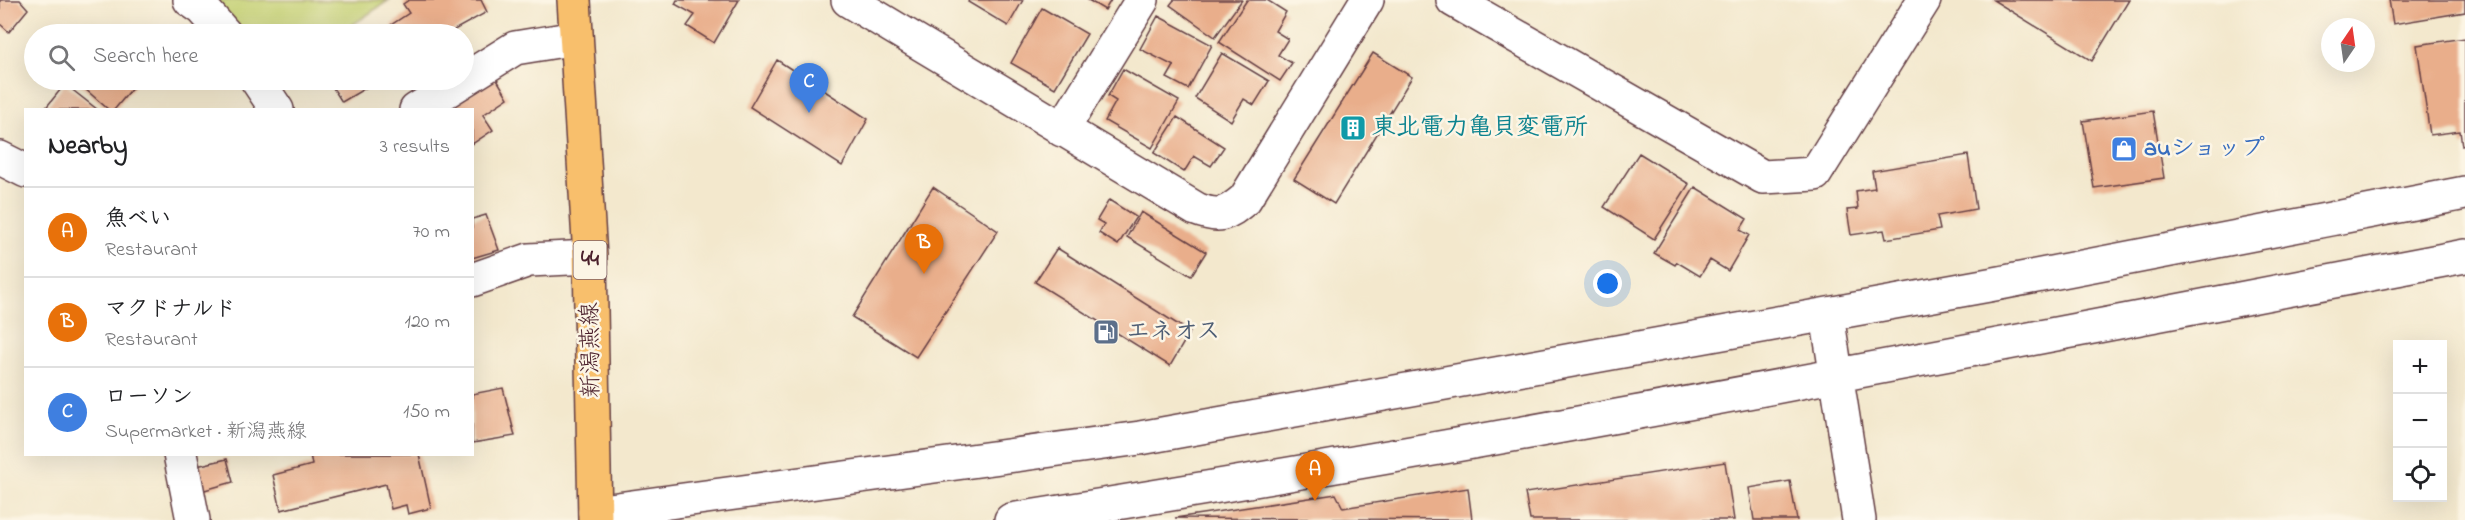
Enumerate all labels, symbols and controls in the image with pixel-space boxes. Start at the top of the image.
north arrow [2321,18,2375,72]
search box [24,24,474,90]
icon: search [45,41,78,74]
text: Search here [93,41,198,73]
pin: C [790,63,828,113]
place label: 東北電力亀貝変電所 [1372,111,1588,146]
building icon: 東北電力亀貝変電所 [1338,113,1368,143]
text: Nearby [48,128,127,166]
place label: auショップ [2144,132,2265,167]
text: 3 results [380,133,450,162]
shop icon: auショップ [2109,134,2139,164]
text: 魚べい [105,204,171,236]
text: A [61,218,74,247]
text: 70 m [413,218,450,247]
pin: B [904,224,944,274]
text: Restaurant [105,236,198,265]
road number: 44 [574,241,606,279]
your location [1593,269,1622,298]
text: マクドナルド [105,294,236,326]
street label: 新潟燕線 [574,302,610,398]
text: B [61,308,74,337]
text: 120 m [405,308,450,337]
place label: エネオス [1126,315,1221,350]
fuel station icon: エネオス [1091,317,1121,347]
text: Restaurant [105,326,198,355]
map controls [2393,340,2447,502]
button: + [2393,340,2447,394]
text: ローソン [105,382,193,414]
button: − [2393,394,2447,448]
text: C [62,398,73,427]
text: 150 m [403,398,450,427]
text: Supermarket · 新潟燕線 [105,418,306,447]
button: locate [2393,448,2447,502]
pin: A [1296,452,1334,501]

